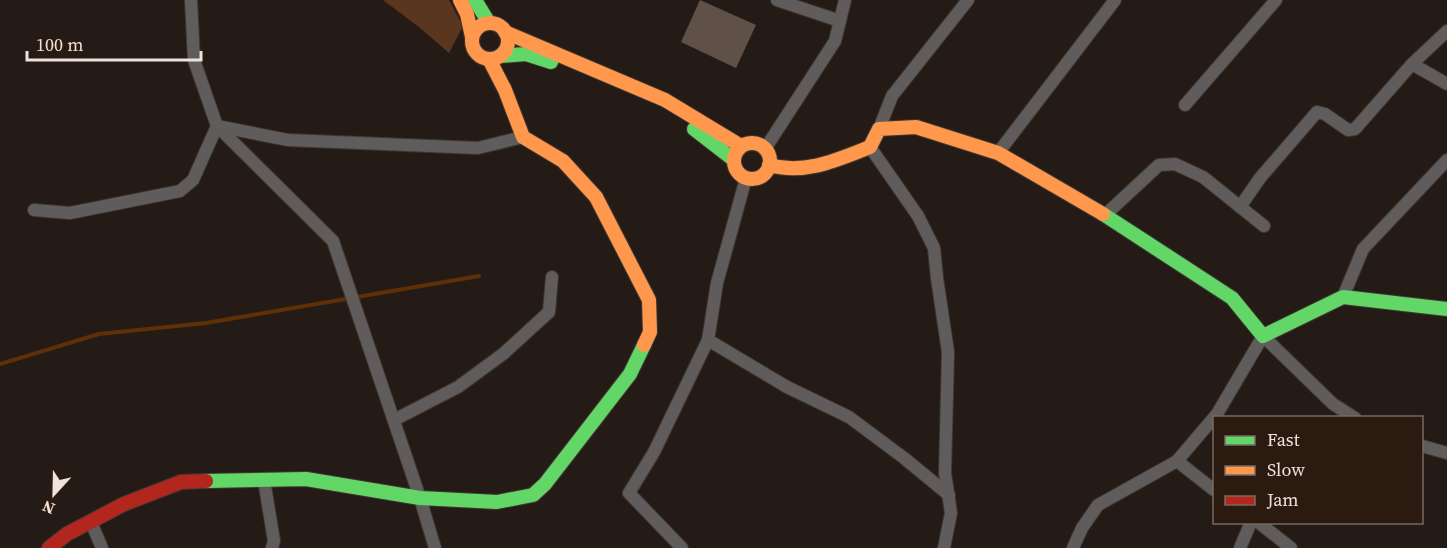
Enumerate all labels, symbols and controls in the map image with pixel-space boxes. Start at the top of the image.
scale bar [27,24,201,62]
text: 100 m [36,32,83,57]
legend [1213,416,1423,524]
text: Fast [1267,427,1300,452]
text: Slow [1267,457,1305,482]
north arrow [24,464,84,524]
text: Jam [1266,487,1299,512]
text: N [39,495,58,520]

